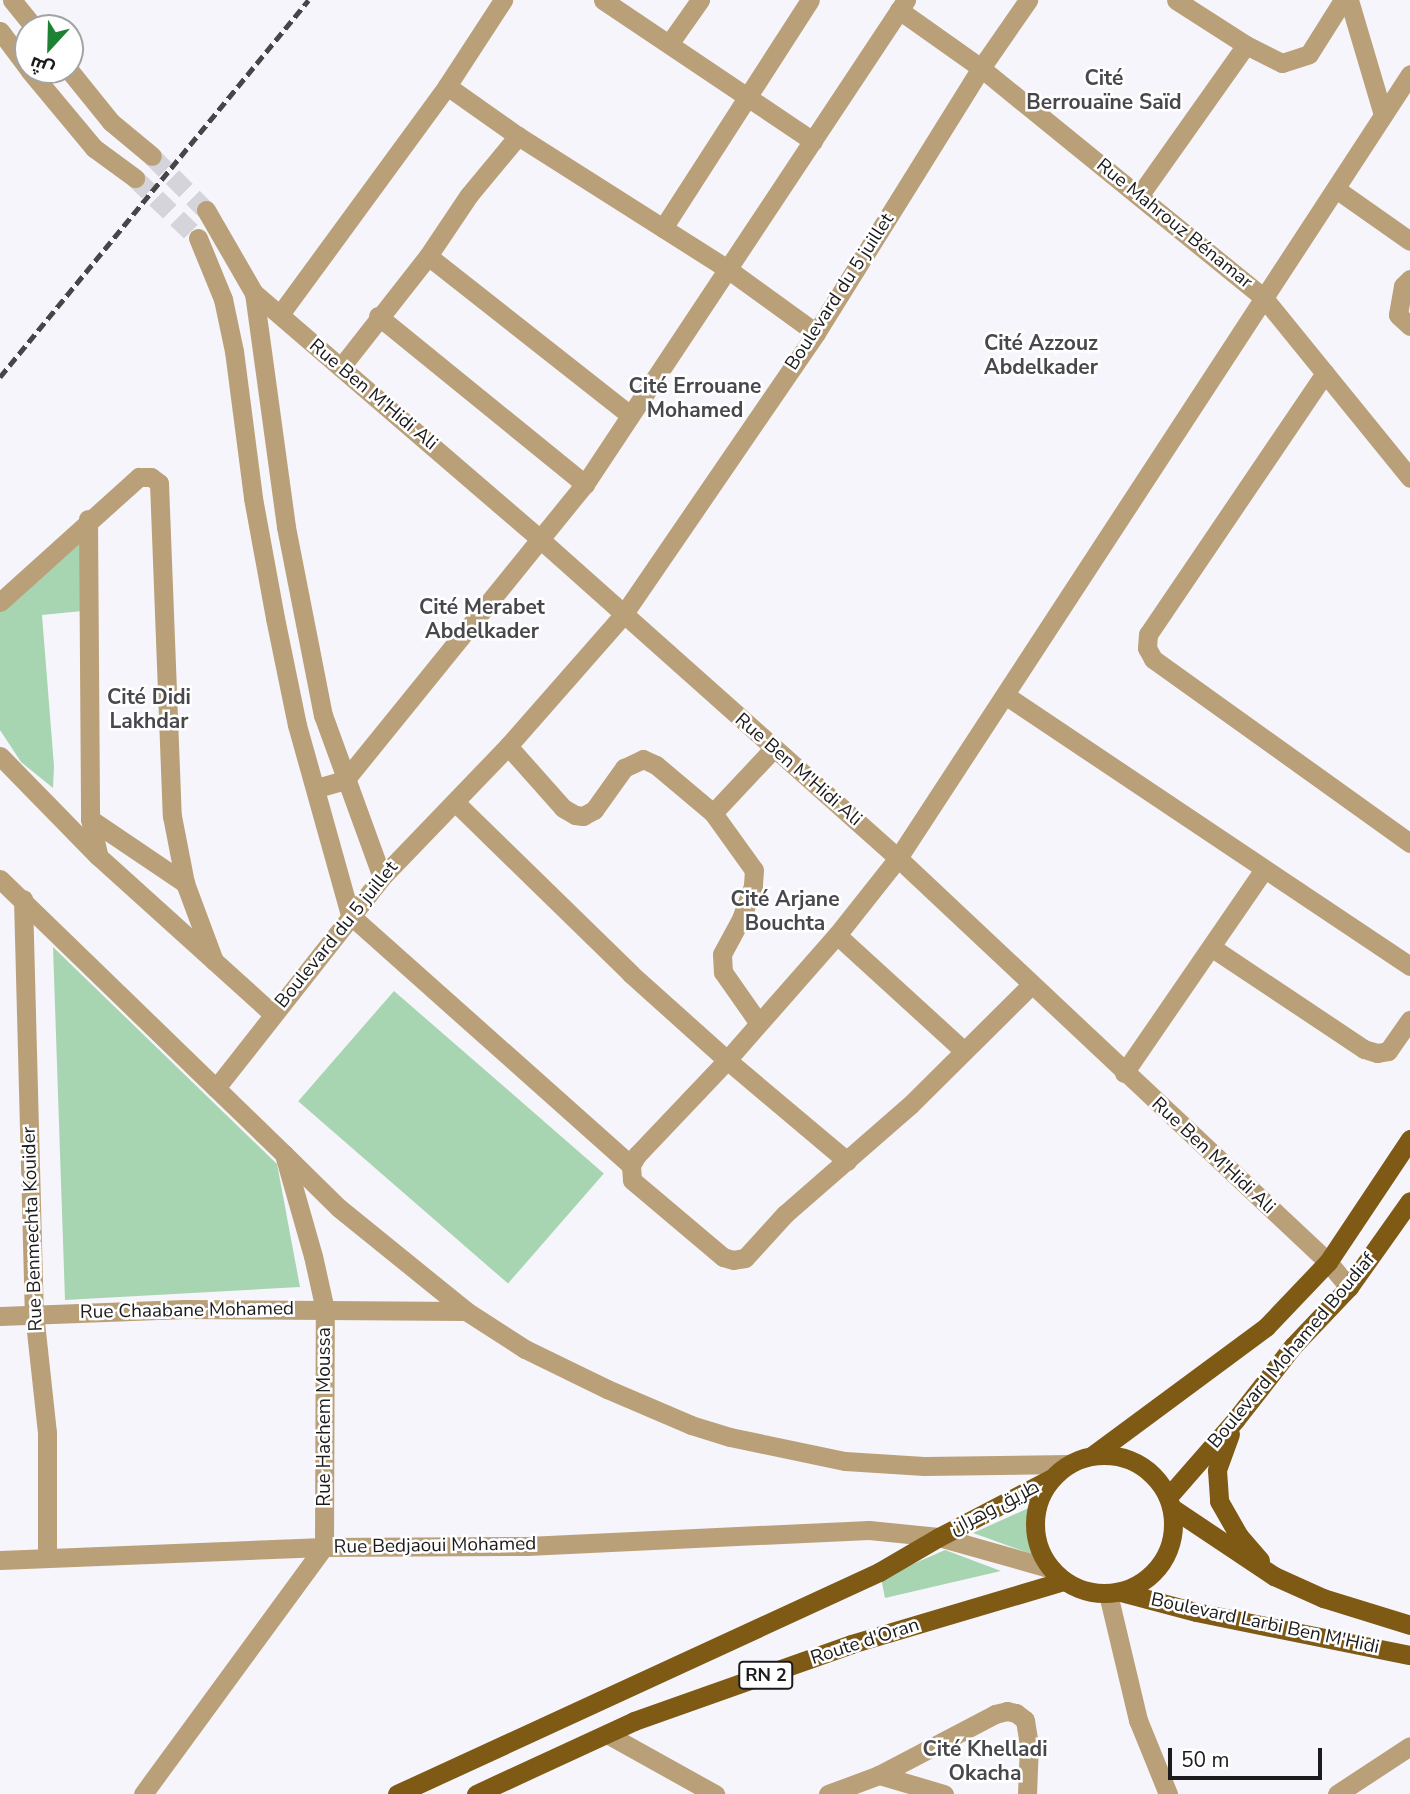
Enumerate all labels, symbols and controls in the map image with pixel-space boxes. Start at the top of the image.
north arrow [14,14,84,84]
text: ش [26,50,58,83]
district label: Cité Berrouaïne Saïd [1026,65,1182,115]
street label: Rue Mahrouz Bénamar [1091,154,1257,294]
street label: Boulevard du 5 juillet [781,209,899,375]
district label: Cité Azzouz Abdelkader [984,330,1098,380]
street label: Rue Ben M'Hidi Ali [304,335,442,455]
district label: Cité Errouane Mohamed [629,373,761,423]
district label: Cité Merabet Abdelkader [419,594,545,644]
district label: Cité Didi Lakhdar [107,684,191,734]
street label: Rue Ben M'Hidi Ali [730,709,866,831]
street label: Boulevard du 5 juillet [271,857,403,1013]
district label: Cité Arjane Bouchta [730,886,840,936]
street label: Rue Ben M'Hidi Ali [1147,1093,1279,1219]
street label: Rue Benmechta Kouider [18,1126,48,1332]
street label: Boulevard Mohamed Boudiaf [1204,1249,1380,1453]
street label: Rue Chaabane Mohamed [80,1298,294,1324]
street label: Rue Hachem Moussa [314,1327,336,1507]
street label: طريق وهران [947,1476,1043,1540]
street label: Rue Bedjaoui Mohamed [334,1533,536,1559]
street label: Boulevard Larbi Ben M'Hidi [1149,1589,1381,1659]
street label: Route d'Oran [808,1614,922,1670]
road number: RN 2 [738,1660,794,1690]
scale bar [1172,1734,1326,1778]
district label: Cité Khelladi Okacha [922,1736,1048,1786]
text: 50 m [1181,1746,1230,1774]

